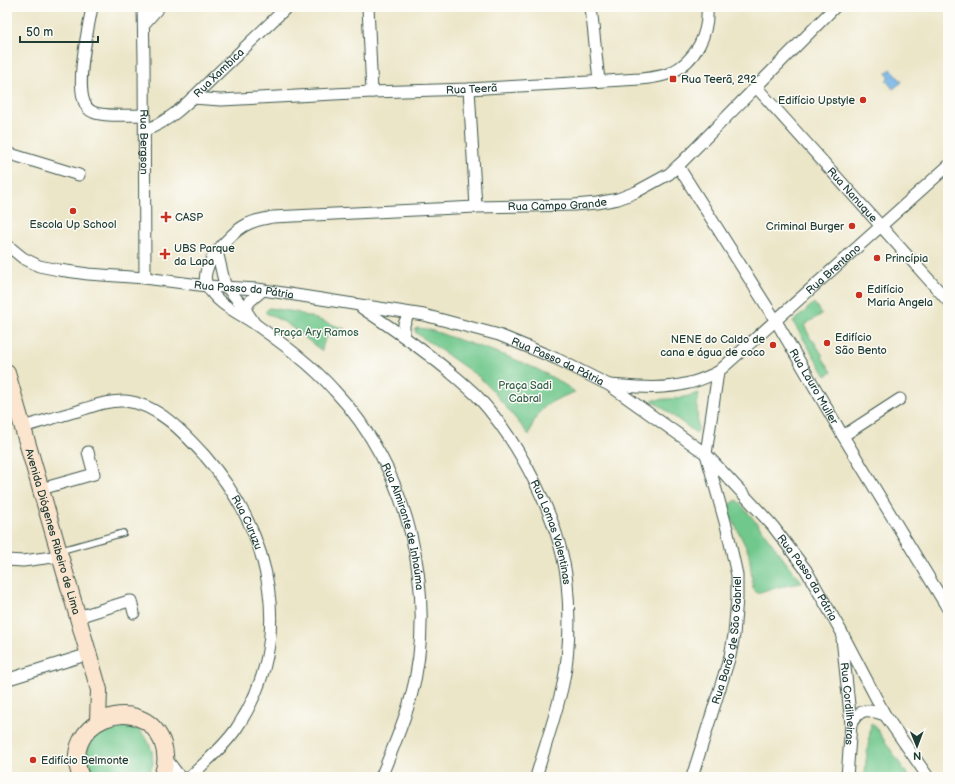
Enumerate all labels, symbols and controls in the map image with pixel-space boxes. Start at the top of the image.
scale bar [20,18,98,44]
text: 50 m [26,25,53,40]
street label: Rua Xambica [191,46,247,100]
place label: Rua Teerã, 292 [681,73,757,86]
marker: Rua Teerã, 292 [668,74,678,84]
street label: Rua Teerã [446,81,498,97]
place label: Edifício Upstyle [778,94,855,107]
marker: Edifício Upstyle [858,95,868,105]
street label: Rua Bergson [137,109,151,175]
street label: Rua Nanuque [824,165,880,225]
street label: Rua Campo Grande [508,195,609,213]
marker: Escola Up School [68,206,78,216]
marker: CASP [160,211,172,223]
place label: CASP [175,211,203,224]
place label: Escola Up School [29,218,117,231]
place label: Criminal Burger [766,220,845,233]
marker: Criminal Burger [847,221,857,231]
street label: Rua Brentano [803,241,863,297]
place label: UBS Parque da Lapa [174,242,235,268]
marker: UBS Parque da Lapa [159,248,171,260]
place label: Princípia [885,252,928,265]
marker: Princípia [872,253,882,263]
street label: Rua Passo da Pátria [193,278,295,302]
place label: Edifício Maria Angela [867,283,933,309]
marker: Edifício Maria Angela [854,290,864,300]
park label: Praça Ary Ramos [273,326,359,339]
place label: Edifício São Bento [835,331,887,357]
place label: NENE do Caldo de cana e água de coco [660,333,765,359]
street label: Rua Passo da Pátria [509,335,606,388]
marker: Edifício São Bento [822,338,832,348]
marker: NENE do Caldo de cana e água de coco [768,340,778,350]
street label: Rua Lauro Muller [786,346,841,428]
park label: Praça Sadi Cabral [498,379,552,405]
street label: Avenida Diógenes Ribeiro de Lima [22,447,83,616]
street label: Rua Almirante de Inhaúma [379,461,426,591]
street label: Rua Lomas Valentinas [528,478,573,586]
street label: Rua Curuzu [228,493,265,551]
street label: Rua Passo da Pátria [774,532,840,623]
street label: Rua Barão de São Gabriel [709,576,744,706]
street label: Rua Cordilheiras [838,662,857,746]
north arrow [897,726,937,766]
text: N [913,749,921,762]
place label: Edifício Belmonte [41,754,129,767]
marker: Edifício Belmonte [28,755,38,765]

